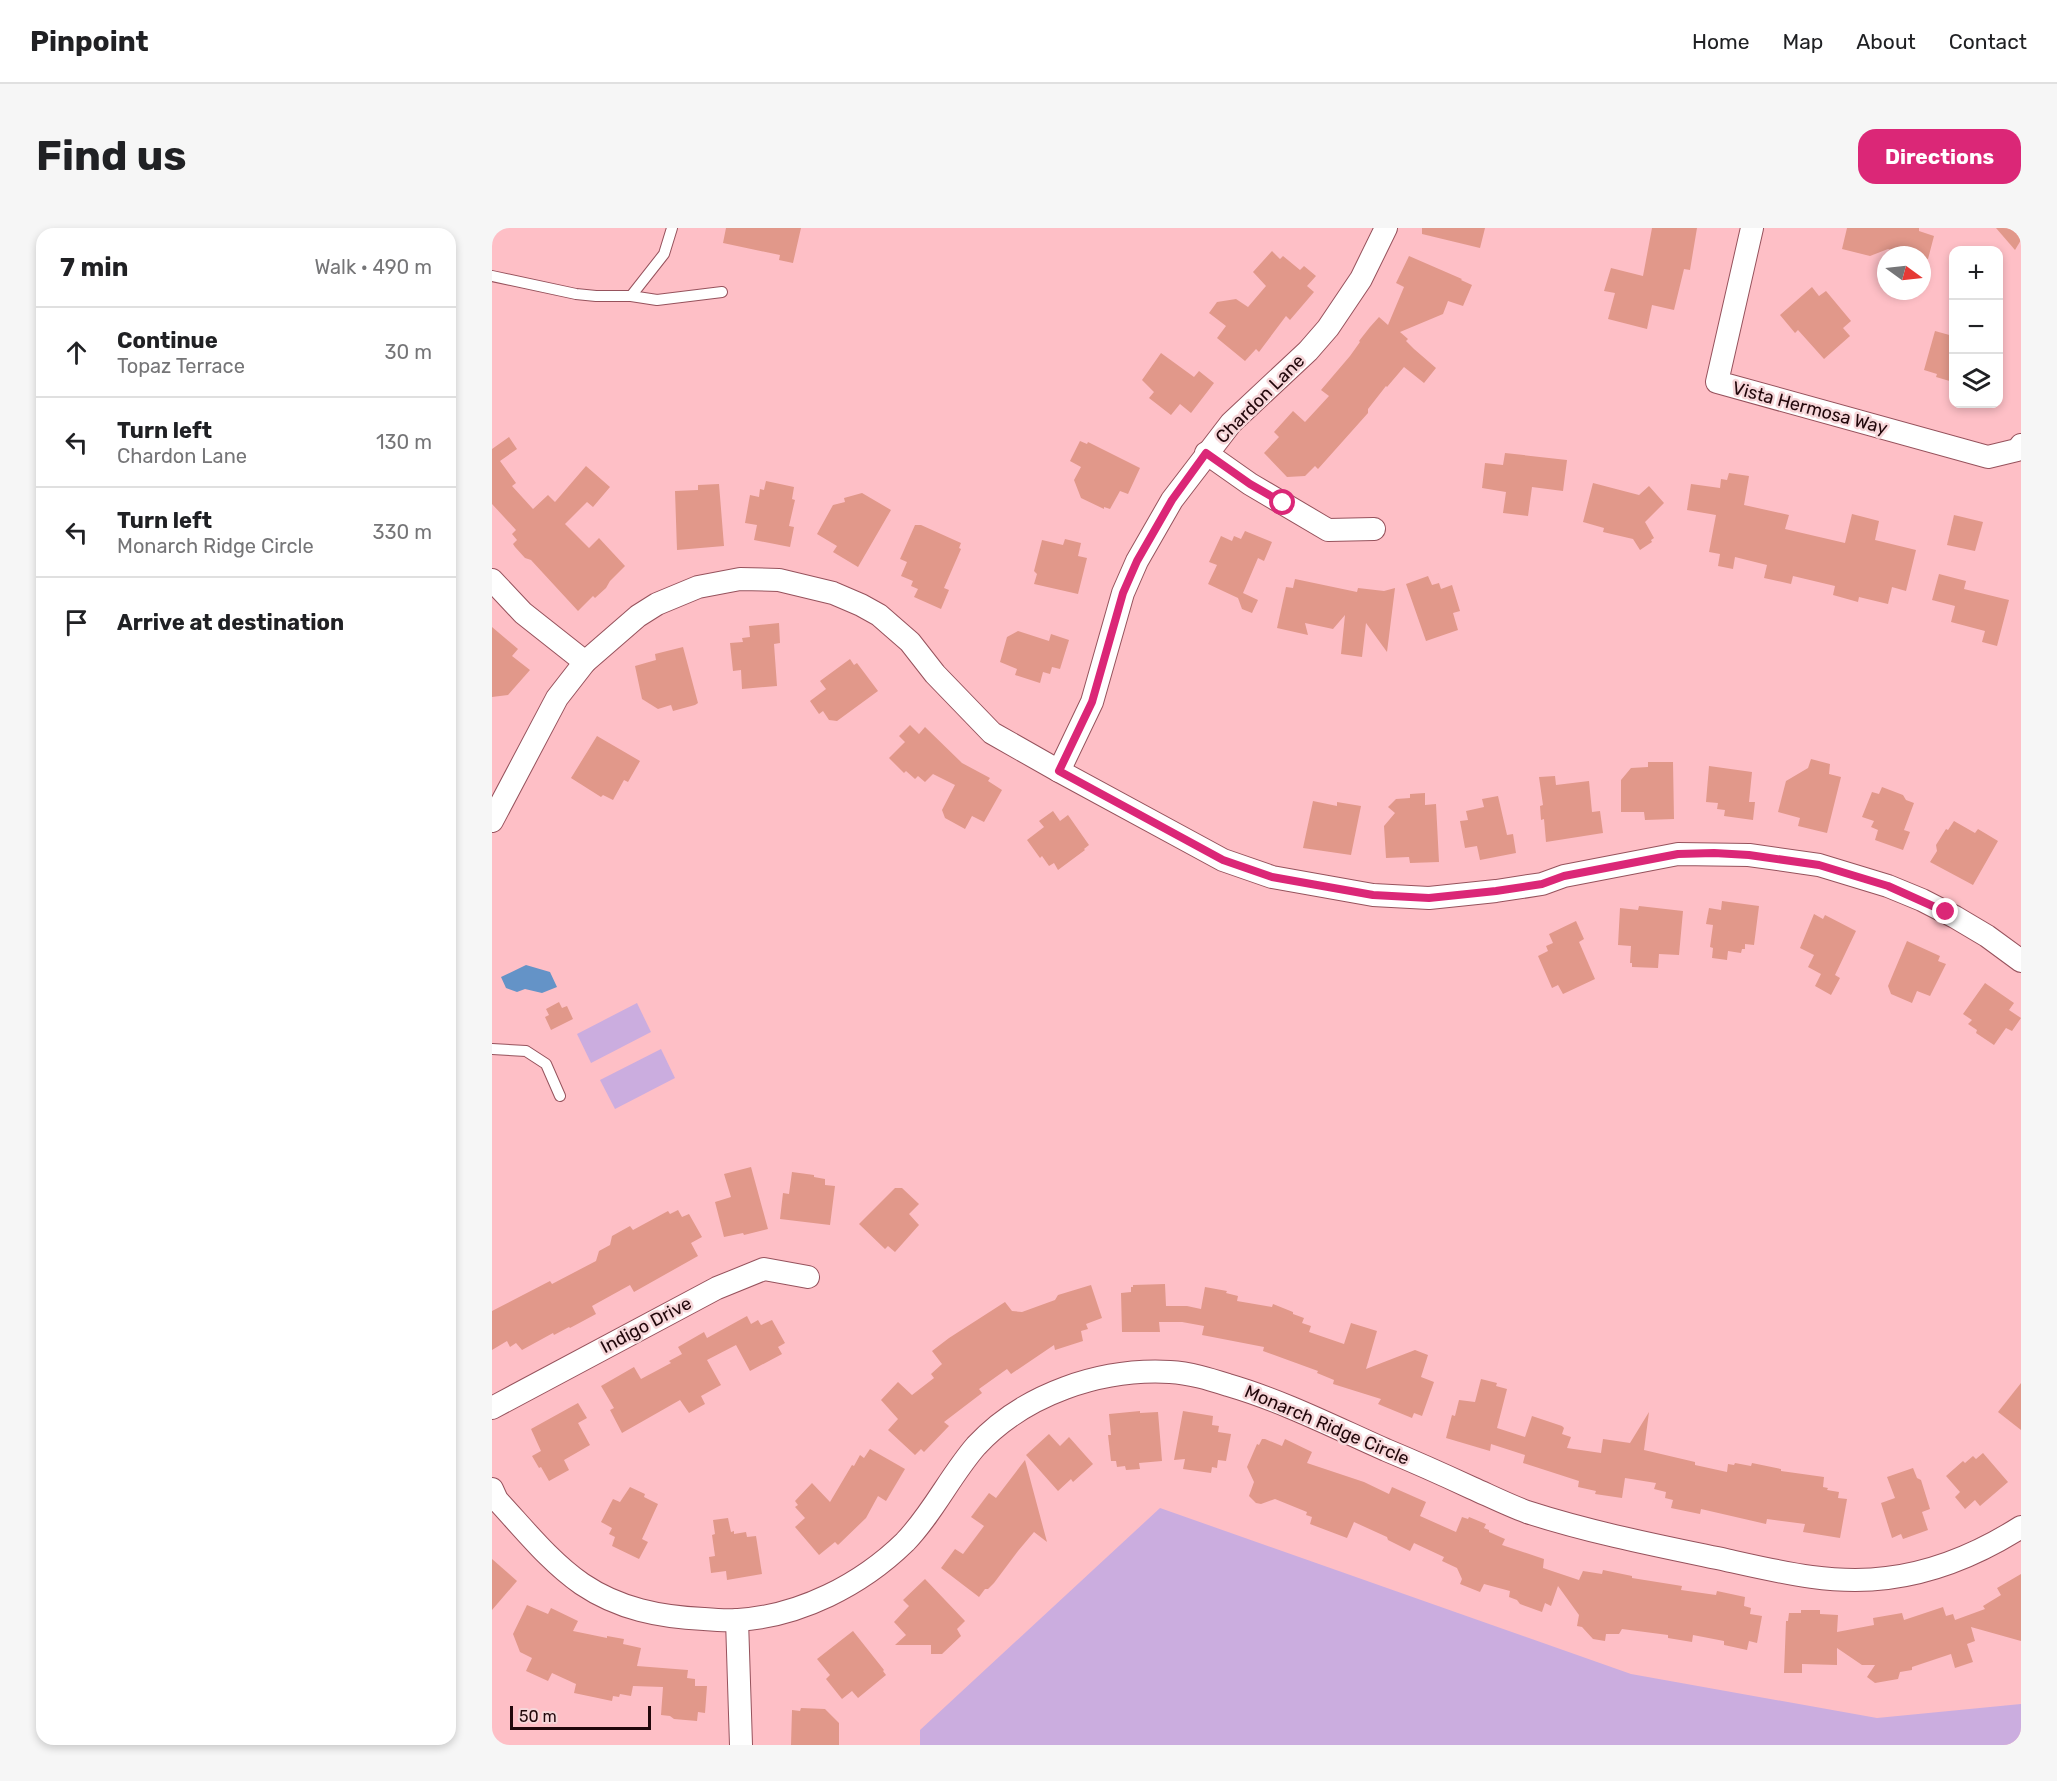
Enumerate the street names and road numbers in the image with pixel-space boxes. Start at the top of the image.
street label: Chardon Lane [1211,350,1309,448]
street label: Vista Hermosa Way [1730,377,1890,439]
street label: Indigo Drive [597,1292,695,1358]
street label: Monarch Ridge Circle [1241,1380,1413,1470]

